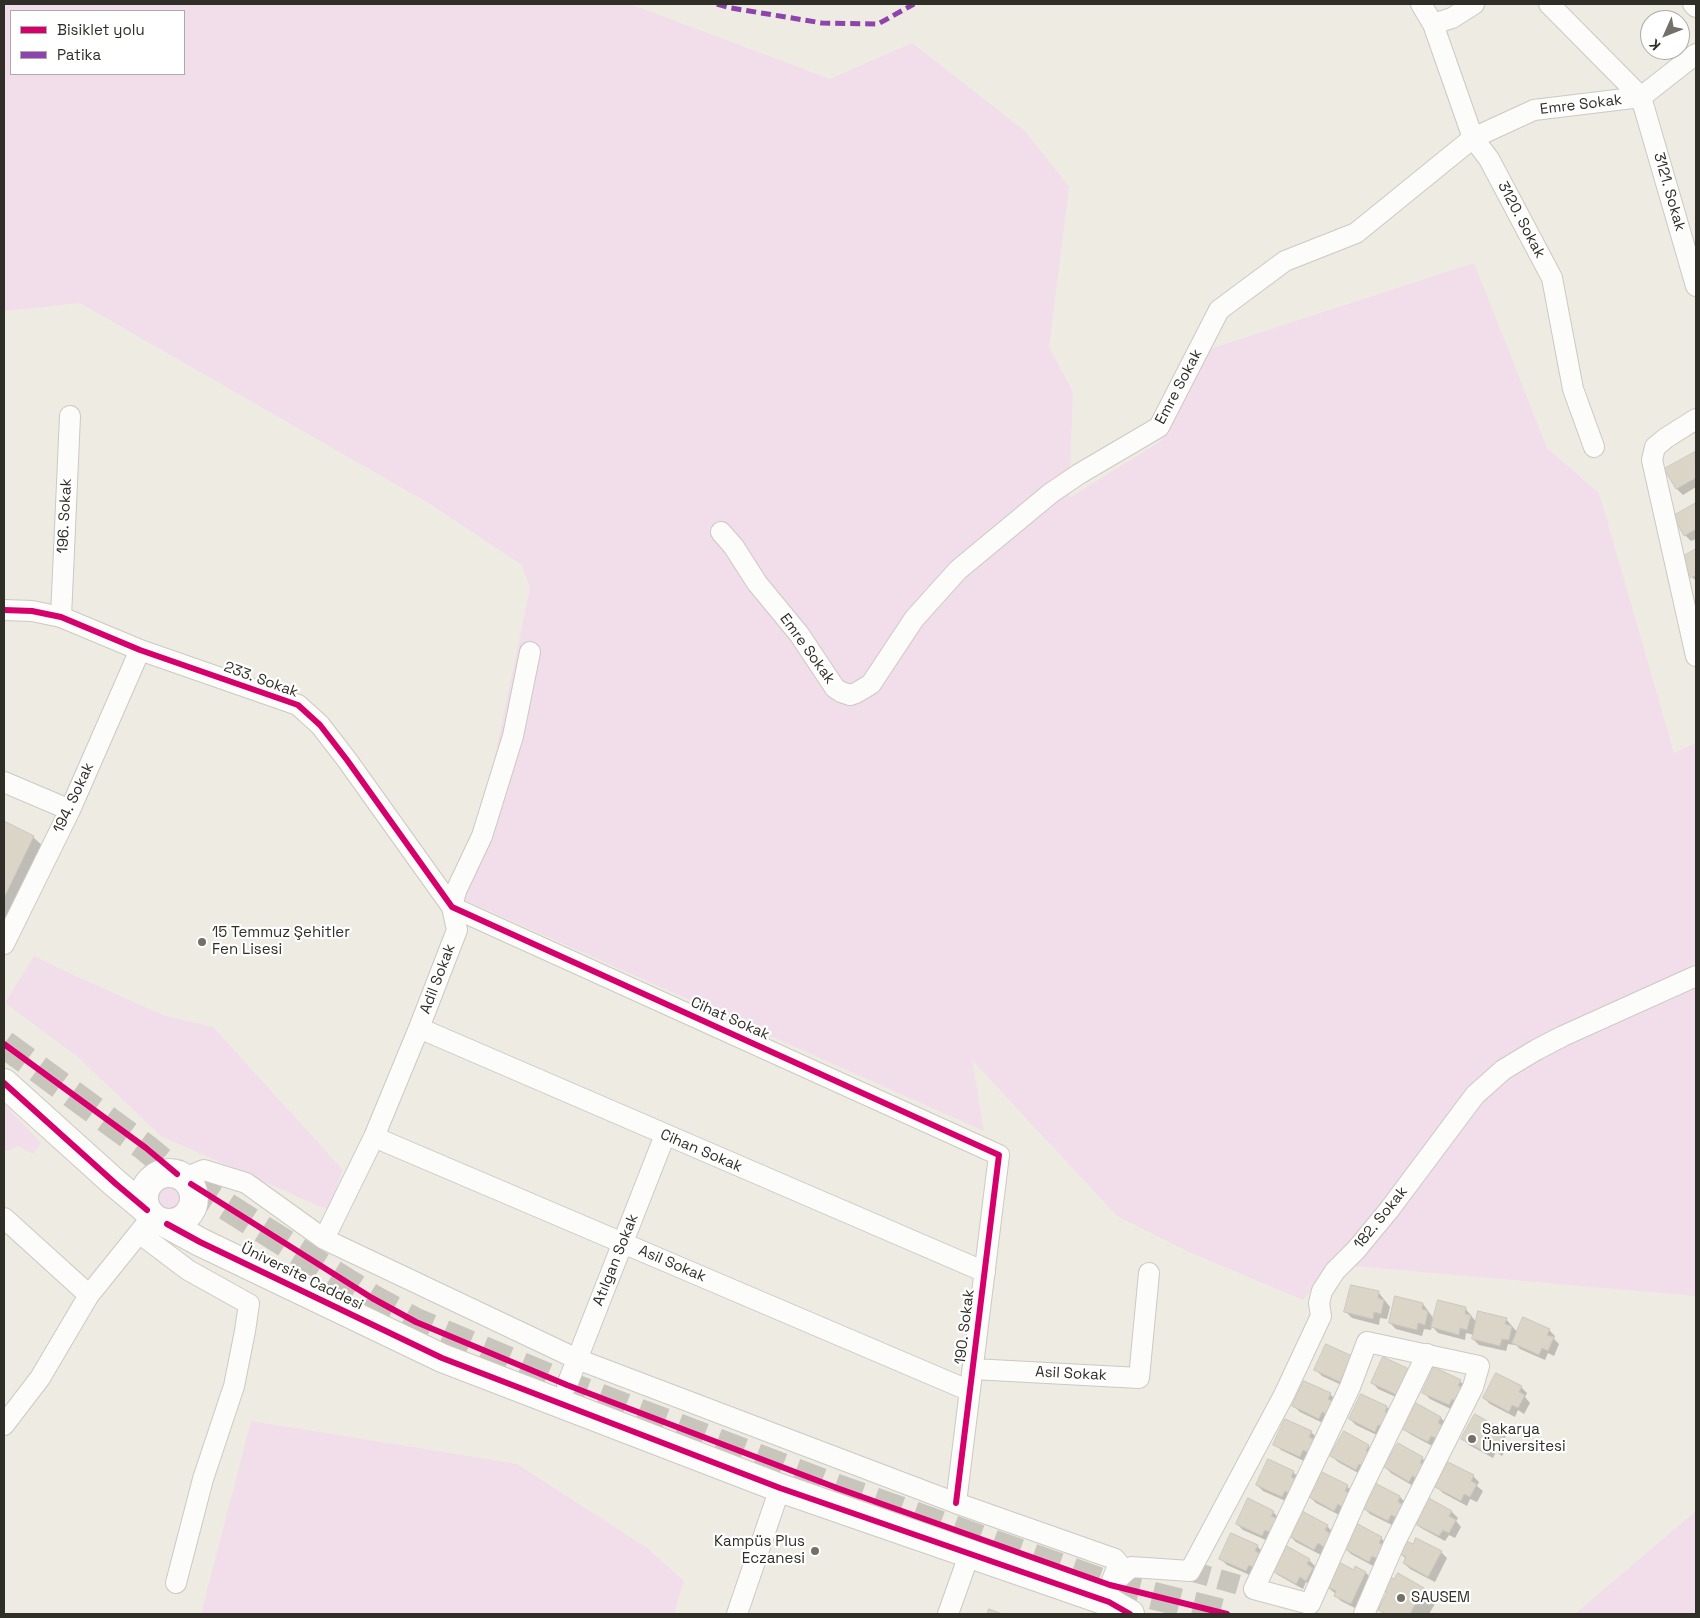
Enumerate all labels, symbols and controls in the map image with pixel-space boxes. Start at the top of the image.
legend [10,10,185,75]
north arrow [1640,10,1690,60]
text: Bisiklet yolu [57,20,145,39]
text: K [1645,35,1664,54]
text: Patika [57,45,101,64]
street label: Emre Sokak [1539,91,1623,119]
street label: 3121. Sokak [1649,151,1689,233]
street label: 3120. Sokak [1493,179,1549,261]
street label: Emre Sokak [1152,346,1206,428]
street label: 196. Sokak [54,478,76,554]
street label: Emre Sokak [775,610,839,688]
street label: 233. Sokak [221,658,301,702]
street label: 194. Sokak [50,760,98,836]
place label: 15 Temmuz Şehitler Fen Lisesi [212,924,350,959]
marker: 15 Temmuz Şehitler Fen Lisesi [196,936,208,948]
street label: Adil Sokak [416,942,460,1016]
street label: Cihat Sokak [688,994,772,1044]
street label: Cihan Sokak [657,1126,745,1176]
street label: 182. Sokak [1350,1183,1412,1253]
street label: Atılgan Sokak [589,1211,643,1309]
street label: Üniversite Caddesi [238,1240,366,1314]
street label: Asil Sokak [636,1242,708,1286]
street label: 190. Sokak [951,1288,979,1366]
street label: Asil Sokak [1035,1363,1107,1385]
place label: Sakarya Üniversitesi [1482,1421,1566,1456]
marker: Sakarya Üniversitesi [1466,1433,1478,1445]
place label: Kampüs Plus Eczanesi [714,1533,805,1568]
marker: Kampüs Plus Eczanesi [809,1545,821,1557]
place label: SAUSEM [1411,1589,1470,1607]
marker: SAUSEM [1395,1592,1407,1604]

